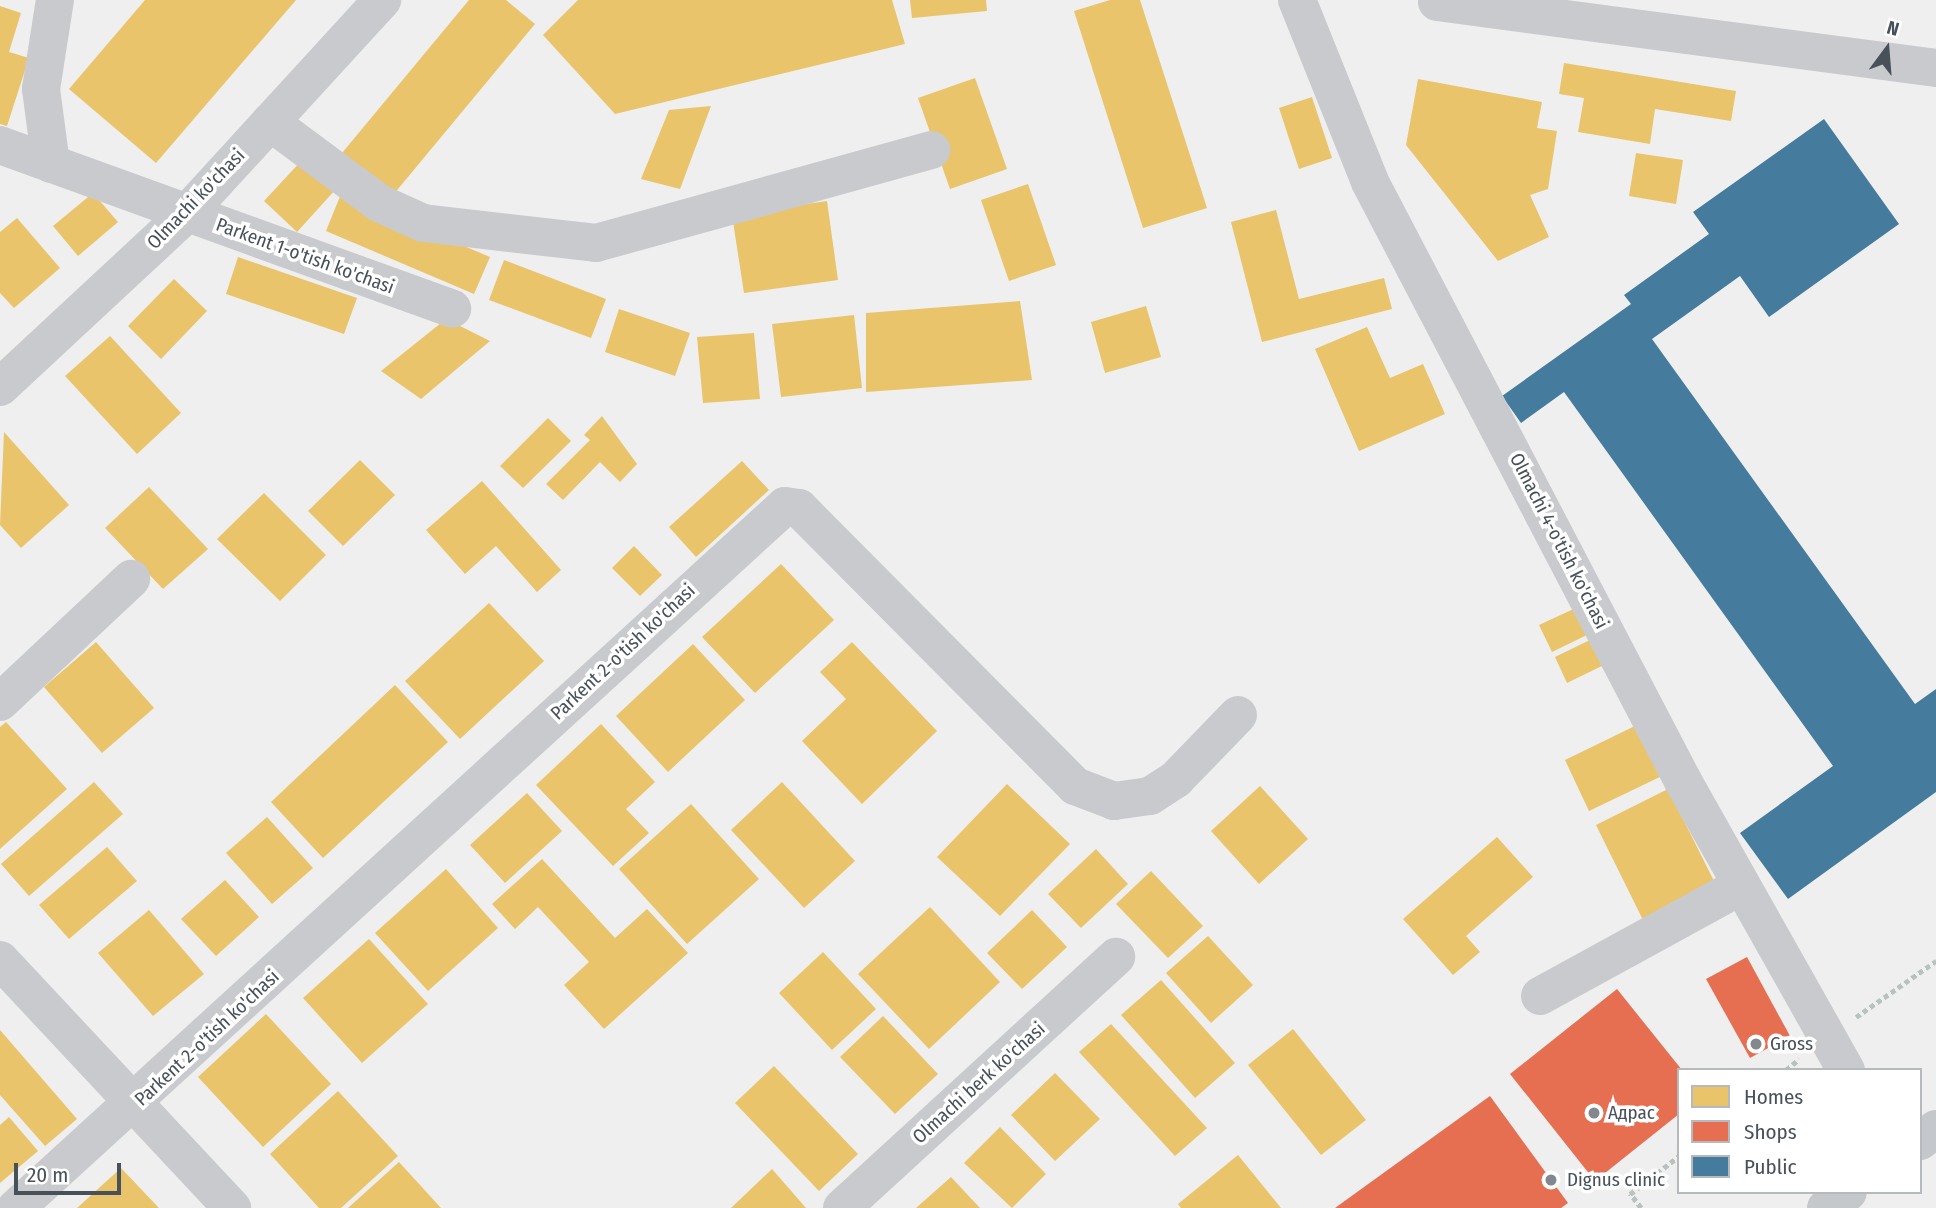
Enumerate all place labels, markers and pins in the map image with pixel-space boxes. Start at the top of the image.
place label: Gross [1770,1033,1813,1055]
marker: Gross [1748,1036,1764,1052]
place label: Адрас [1608,1102,1655,1124]
marker: Адрас [1586,1105,1602,1121]
place label: Dignus clinic [1567,1169,1665,1191]
marker: Dignus clinic [1541,1170,1561,1190]

